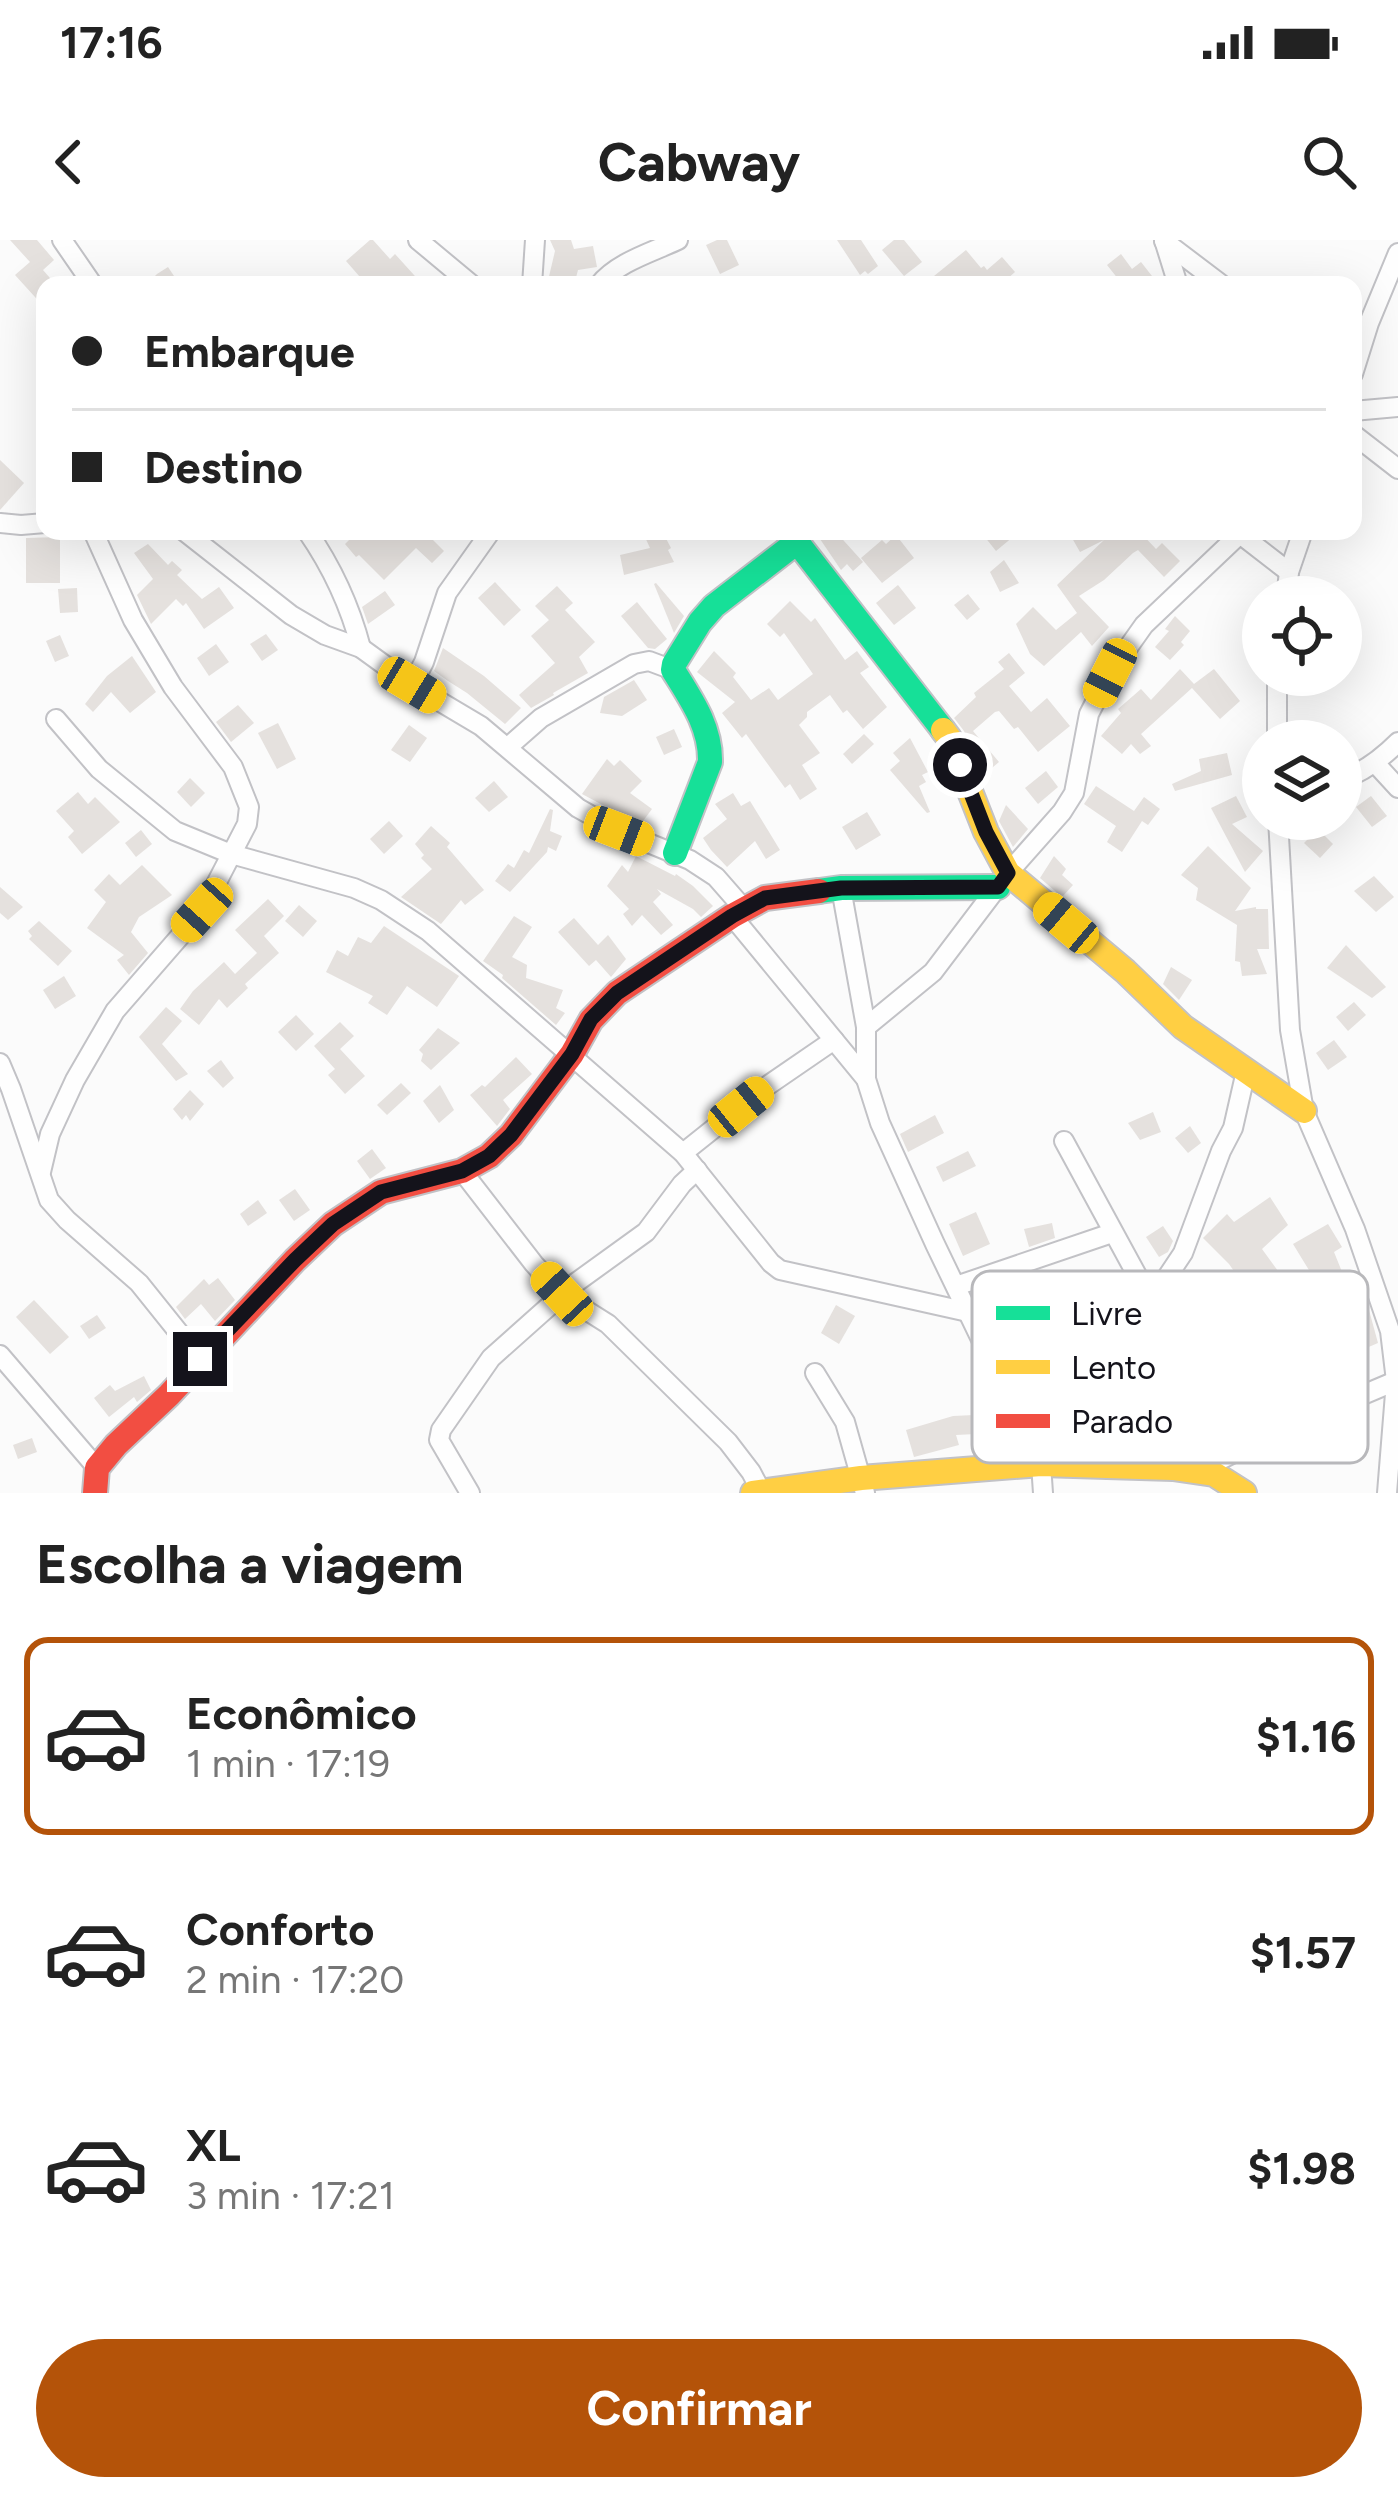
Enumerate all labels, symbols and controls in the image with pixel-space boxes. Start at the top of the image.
text: 17:16 [60,15,163,69]
icon: back [36,129,102,195]
icon: search [1296,129,1362,195]
text: Cabway [598,130,800,195]
text: Embarque [144,324,355,378]
text: Destino [144,440,303,494]
map controls [1242,576,1362,840]
button: locate [1242,576,1362,696]
car [1078,633,1142,713]
car [372,651,452,719]
button: layers [1242,720,1362,840]
route start [933,738,987,792]
car [579,801,659,861]
car [165,871,239,949]
car [1027,886,1105,960]
car [702,1070,780,1144]
car [524,1255,600,1333]
legend [972,1271,1368,1463]
text: Livre [1071,1294,1142,1333]
route end [173,1332,227,1386]
text: Lento [1071,1348,1156,1387]
text: Parado [1071,1402,1173,1441]
text: Escolha a viagem [36,1532,464,1597]
icon: car [42,1682,150,1790]
text: Econômico [186,1686,417,1740]
text: $1.16 [1256,1709,1356,1763]
text: 1 min · 17:19 [186,1740,390,1787]
icon: car [42,1898,150,2006]
text: Conforto [186,1902,375,1956]
text: $1.57 [1250,1925,1356,1979]
text: 2 min · 17:20 [186,1956,404,2003]
icon: car [42,2114,150,2222]
text: XL [186,2118,241,2172]
text: $1.98 [1247,2141,1356,2195]
text: 3 min · 17:21 [186,2172,395,2219]
button: Confirmar [36,2339,1362,2477]

